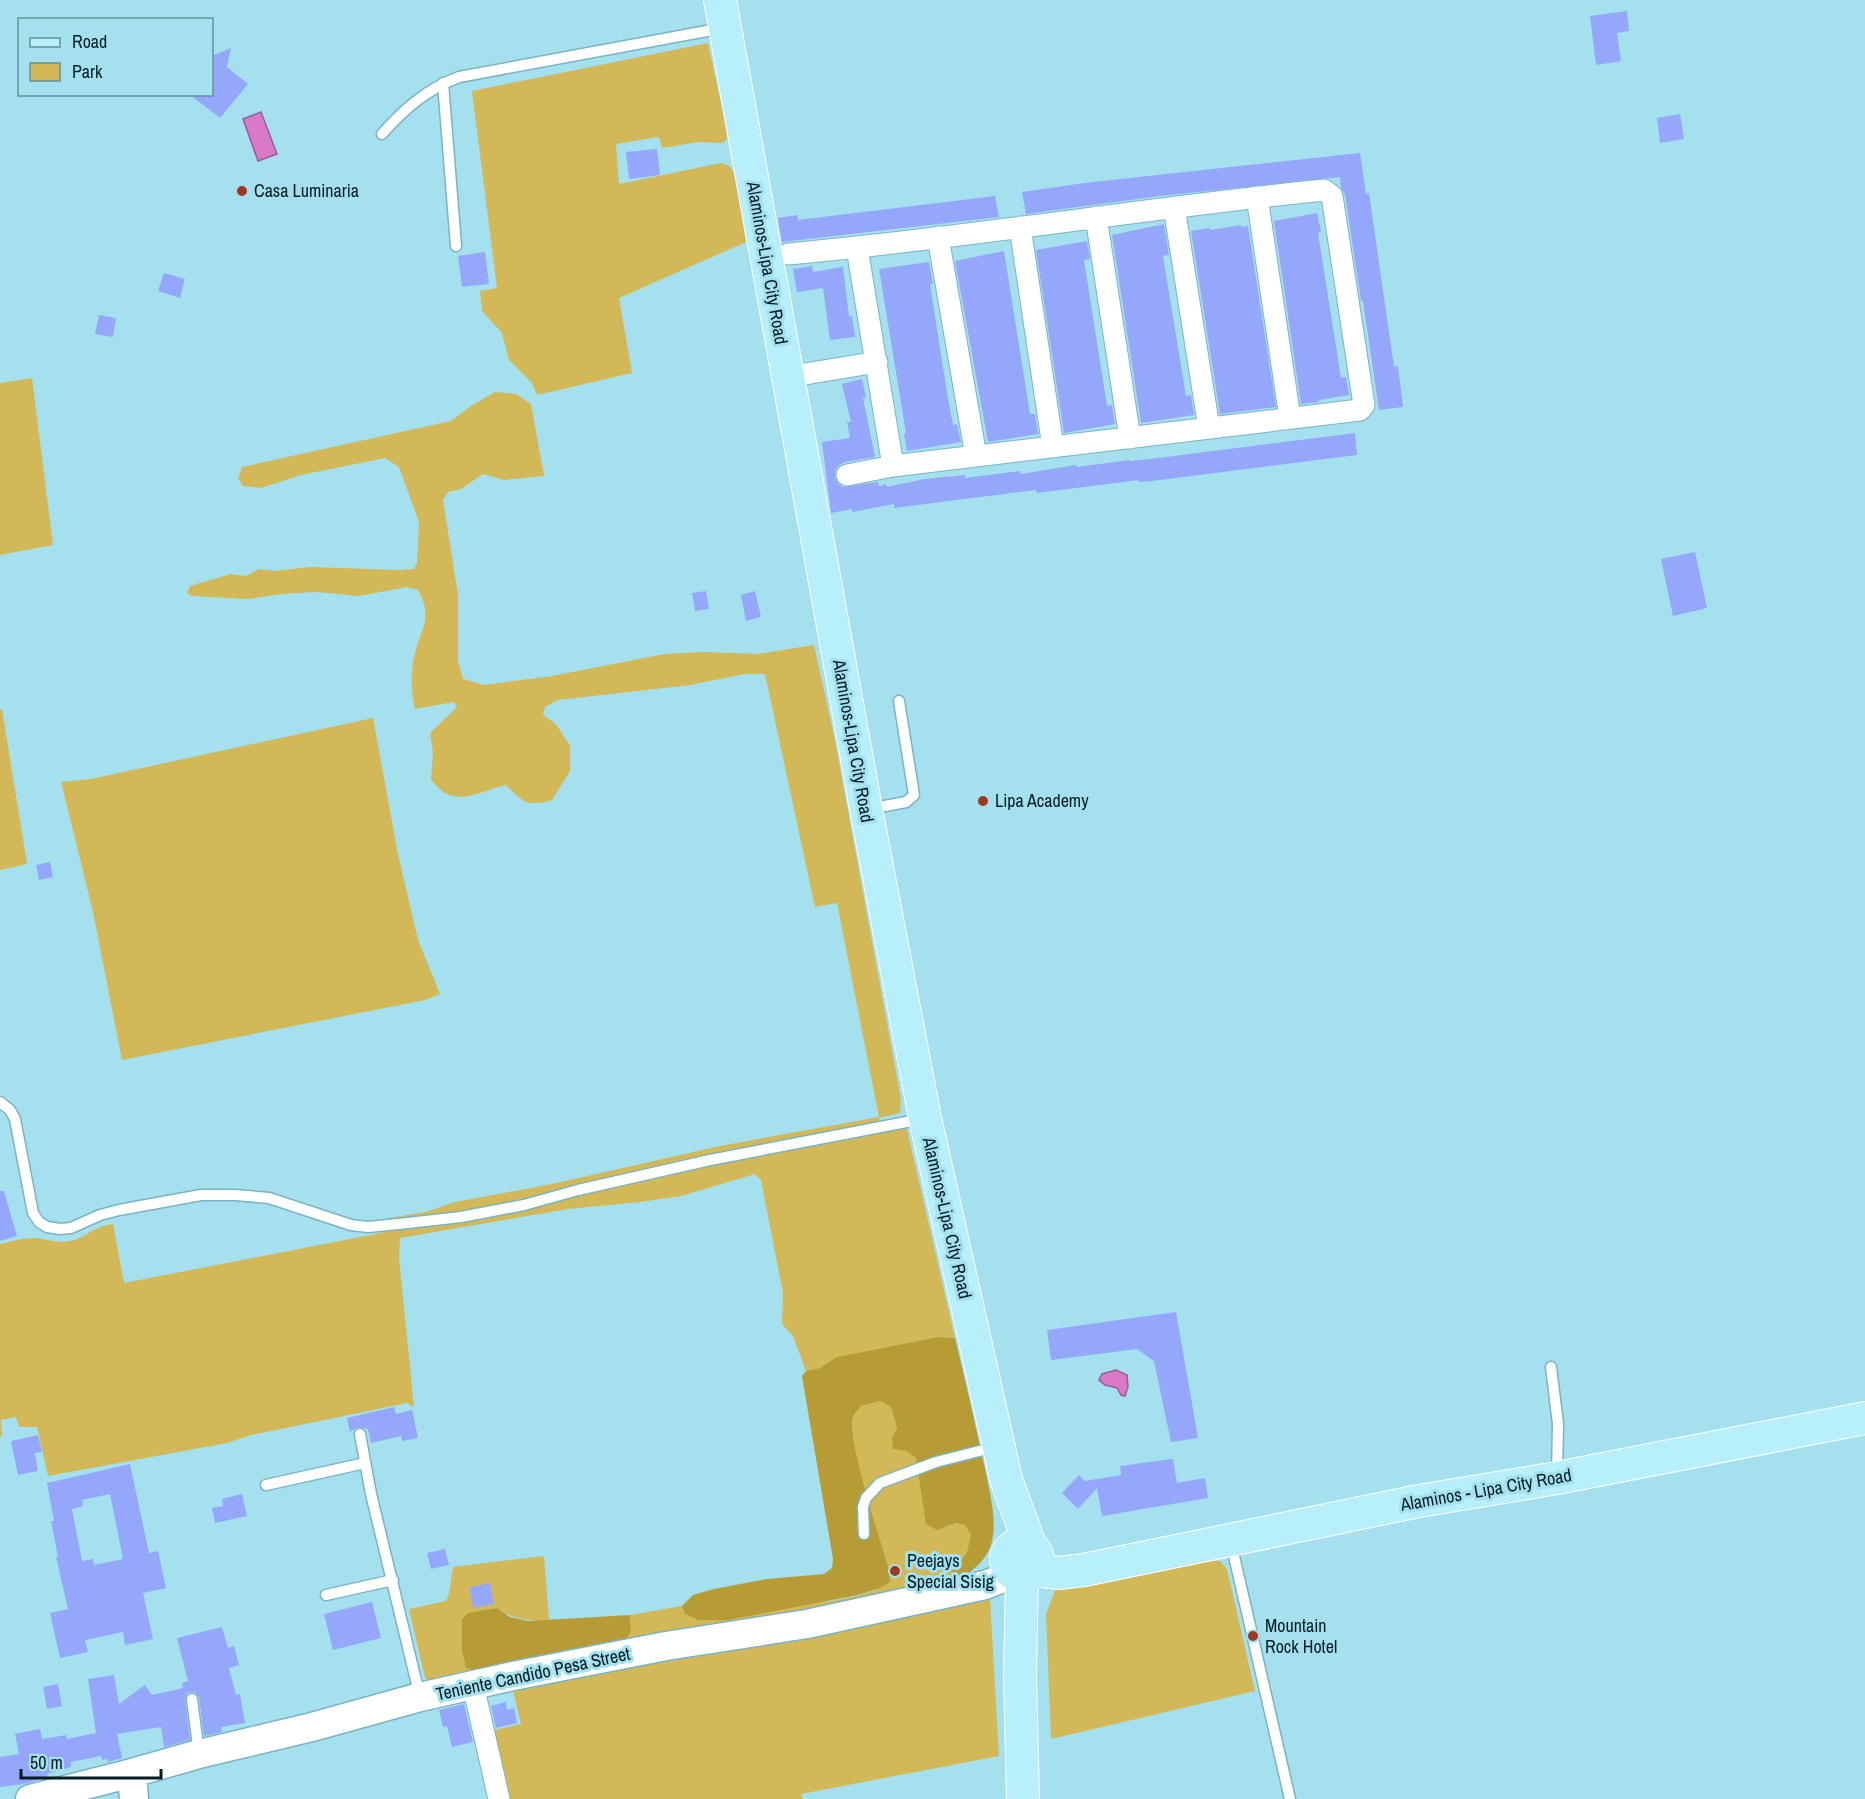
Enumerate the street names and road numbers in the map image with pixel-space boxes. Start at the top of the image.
street label: Alaminos-Lipa City Road [741,179,794,346]
street label: Alaminos-Lipa City Road [827,657,880,824]
street label: Alaminos-Lipa City Road [917,1134,978,1301]
street label: Alaminos - Lipa City Road [1398,1462,1573,1517]
street label: Teniente Candido Pesa Street [434,1641,632,1706]

